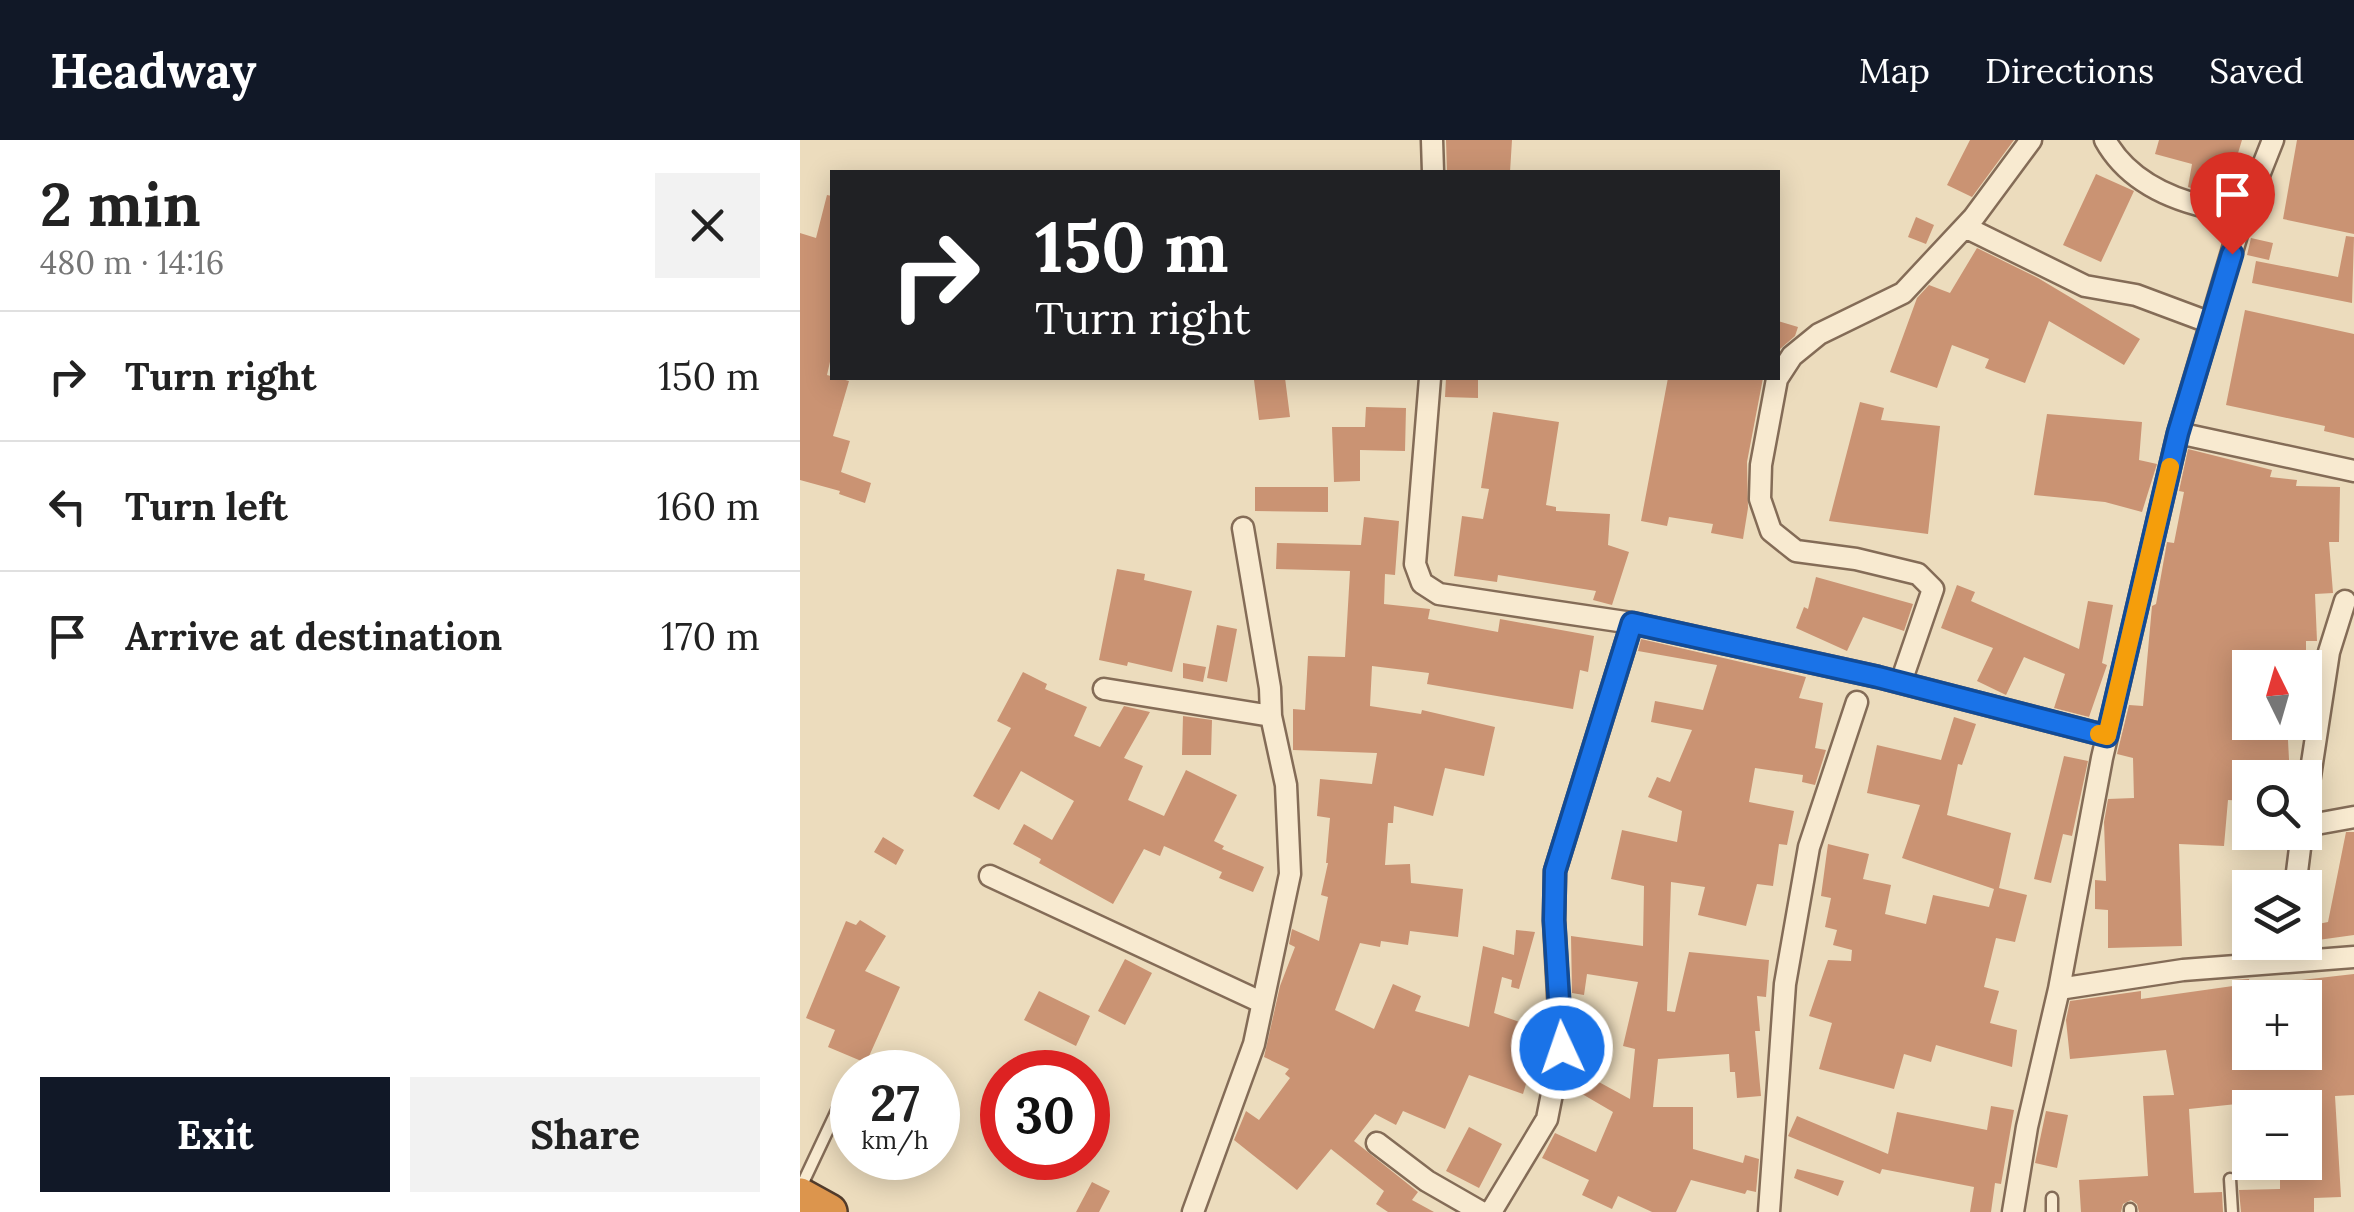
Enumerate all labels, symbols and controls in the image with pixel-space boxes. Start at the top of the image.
text: Headway [50,40,256,101]
text: Map [1859,48,1930,93]
text: Directions [1985,48,2154,93]
text: Saved [2209,48,2304,93]
pin [2190,152,2275,255]
text: 2 min [40,166,201,242]
icon: arrive [2205,167,2260,222]
button: close [655,173,760,278]
text: 150 m [1035,202,1229,291]
icon: right [870,210,1000,340]
text: 480 m · 14:16 [40,242,224,283]
text: Turn right [1035,289,1251,346]
icon: right [40,349,95,404]
text: Turn right [125,352,316,400]
text: 150 m [658,352,760,400]
icon: left [40,479,95,534]
text: Turn left [125,482,288,530]
text: 160 m [657,482,760,530]
icon: arrive [40,609,95,664]
text: Arrive at destination [125,612,502,660]
text: 170 m [661,612,760,660]
north arrow [2232,650,2322,740]
map controls [2232,650,2322,1180]
button: search [2232,760,2322,850]
button: layers [2232,870,2322,960]
button: + [2232,980,2322,1070]
position arrow [1510,996,1614,1100]
speed limit sign: 30 [980,1050,1110,1180]
text: 27 [870,1071,920,1135]
button: Exit [40,1077,390,1192]
button: Share [410,1077,760,1192]
button: − [2232,1090,2322,1180]
text: km/h [861,1124,929,1156]

